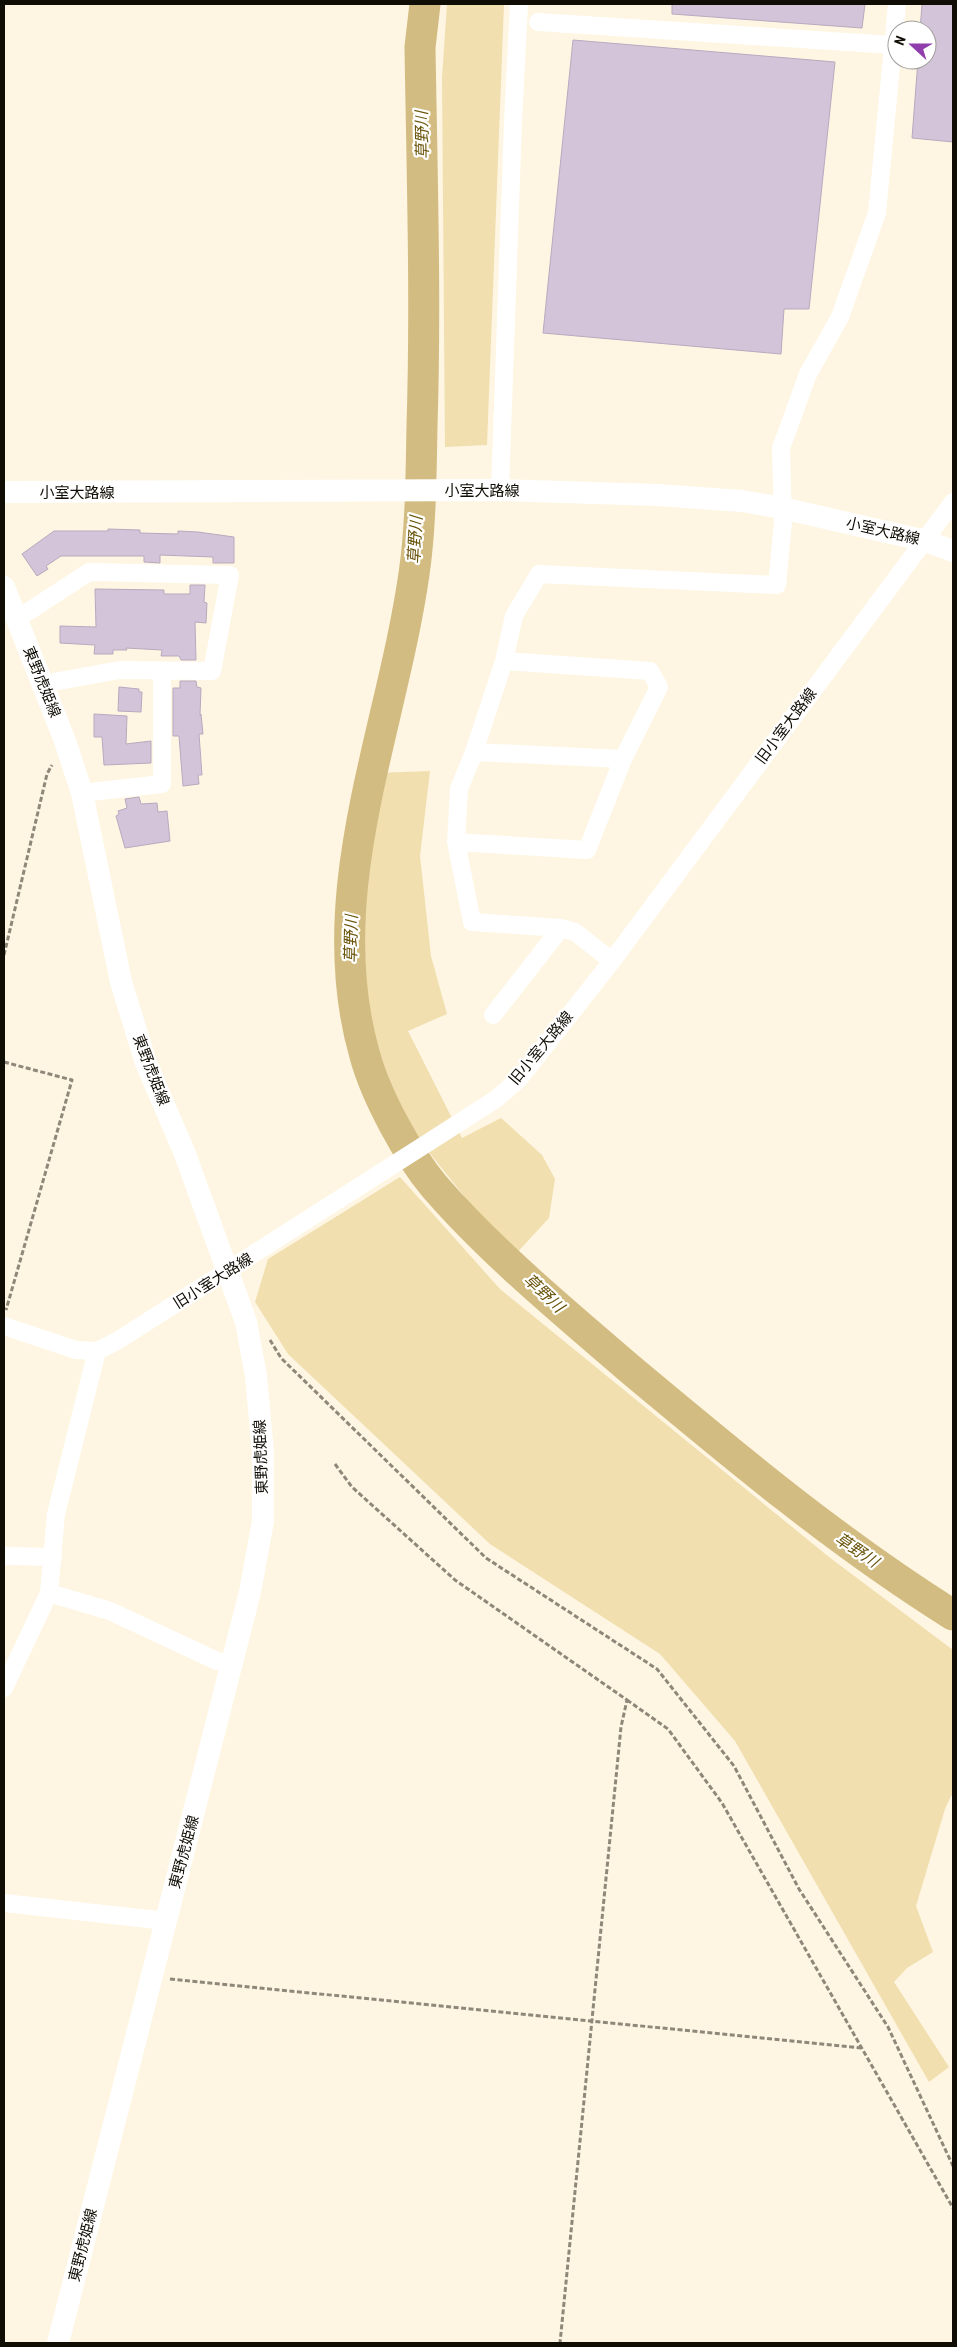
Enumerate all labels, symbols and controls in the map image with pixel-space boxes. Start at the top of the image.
north arrow [887,20,937,70]
text: N [891,33,909,47]
water label: 草野川 [412,109,432,159]
street label: 小室大路線 [444,482,520,500]
street label: 小室大路線 [39,484,115,502]
water label: 草野川 [404,514,426,564]
street label: 小室大路線 [844,514,922,548]
street label: 東野虎姫線 [20,644,64,720]
street label: 旧小室大路線 [752,685,820,767]
water label: 草野川 [341,913,361,963]
street label: 旧小室大路線 [505,1008,577,1088]
street label: 東野虎姫線 [129,1032,173,1108]
street label: 旧小室大路線 [170,1250,256,1312]
water label: 草野川 [520,1270,569,1318]
street label: 東野虎姫線 [251,1419,271,1495]
water label: 草野川 [832,1529,884,1572]
street label: 東野虎姫線 [166,1813,202,1891]
street label: 東野虎姫線 [65,2206,101,2284]

